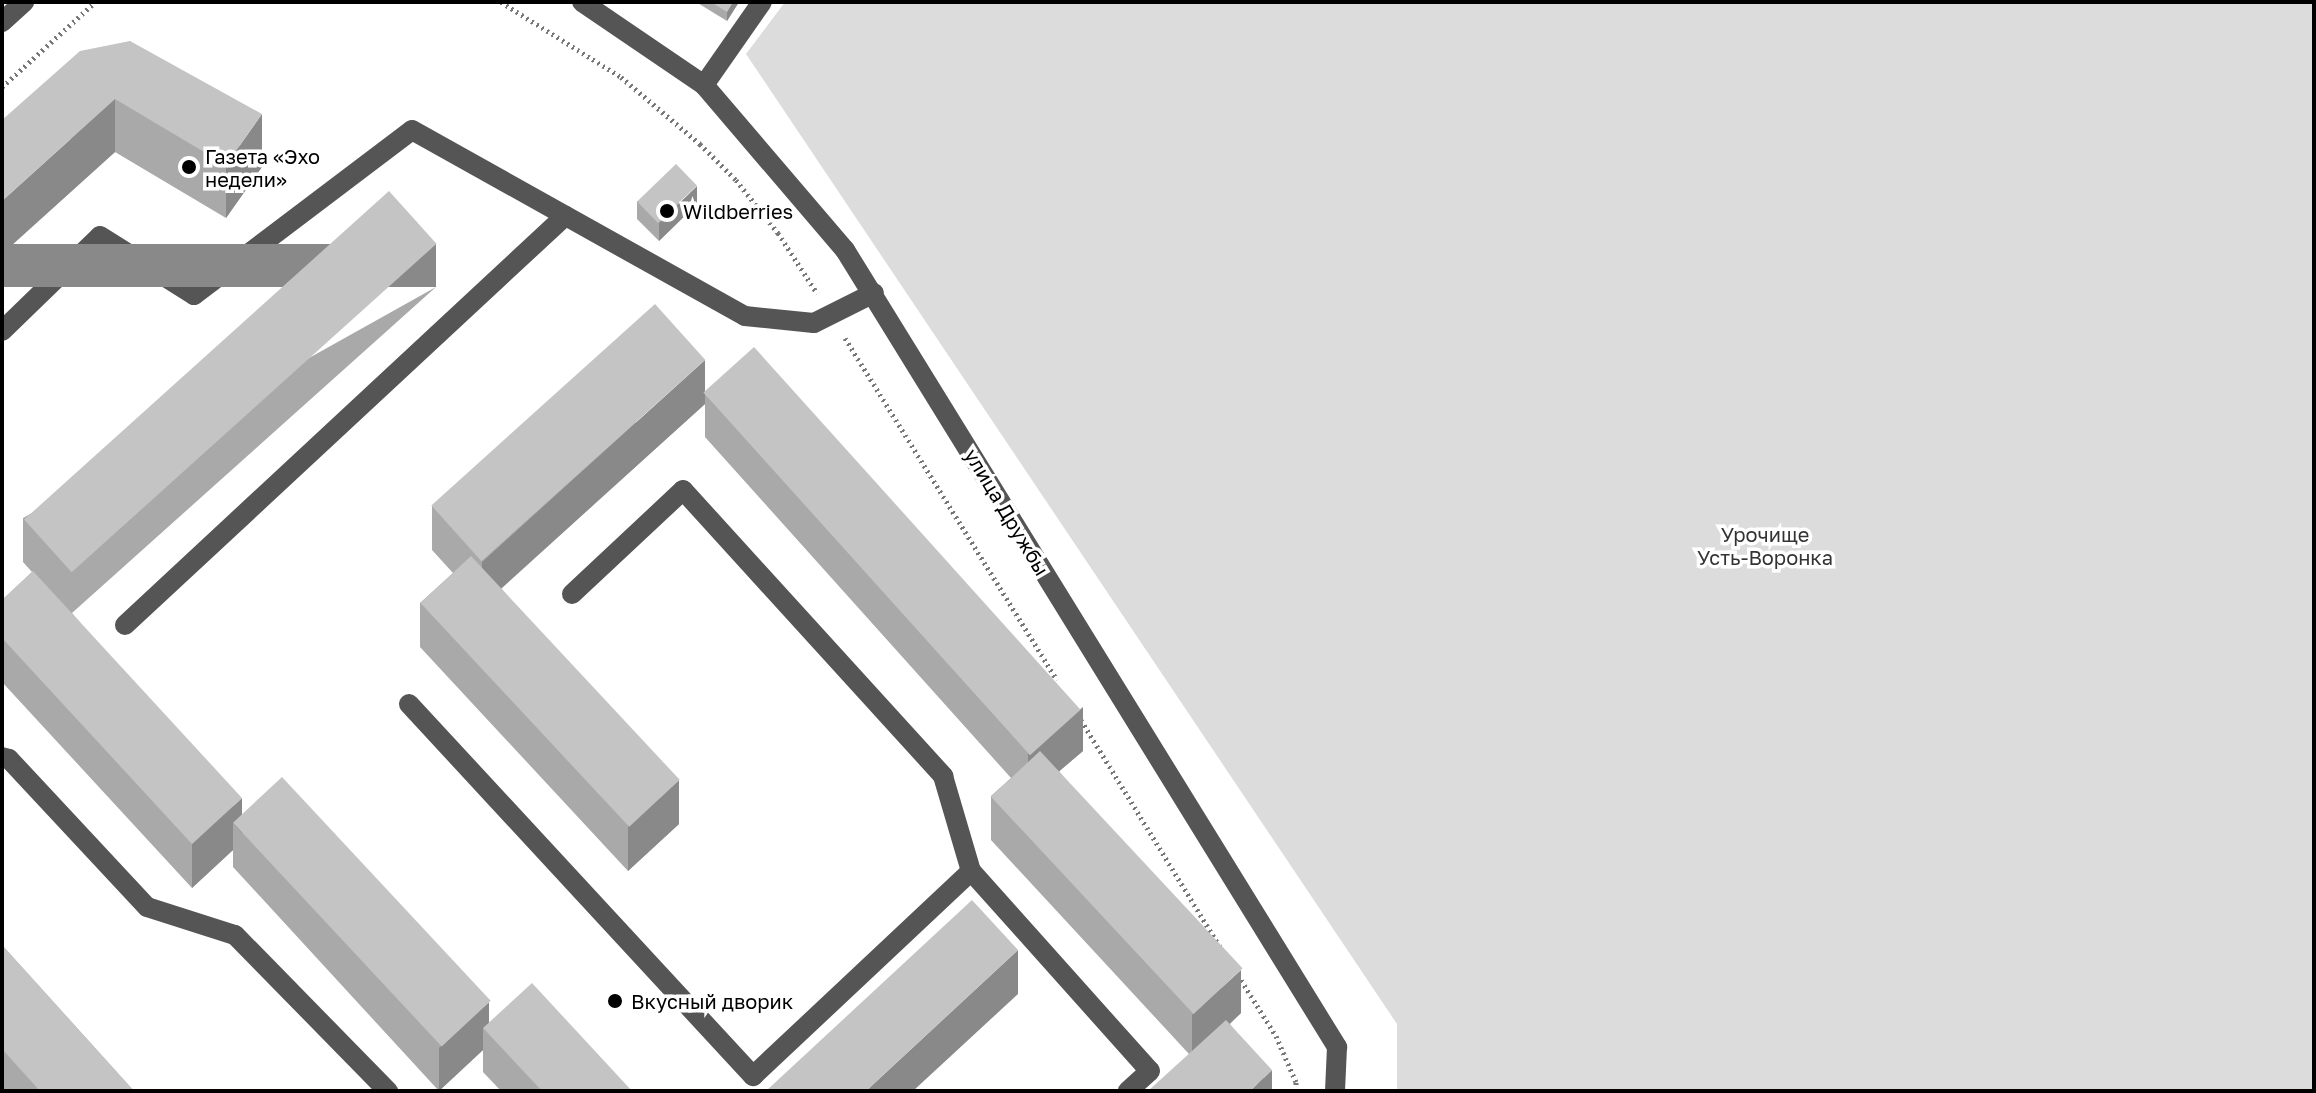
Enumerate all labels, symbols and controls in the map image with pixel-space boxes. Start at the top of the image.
place label: Газета «Эхо недели» [205,144,320,191]
marker: Газета «Эхо недели» [180,158,198,176]
place label: Wildberries [683,199,793,223]
marker: Wildberries [658,202,676,220]
street label: улица Дружбы [960,444,1054,580]
park label: Урочище Усть-Воронка [1697,522,1833,569]
place label: Вкусный дворик [631,989,793,1013]
marker: Вкусный дворик [606,992,624,1010]

